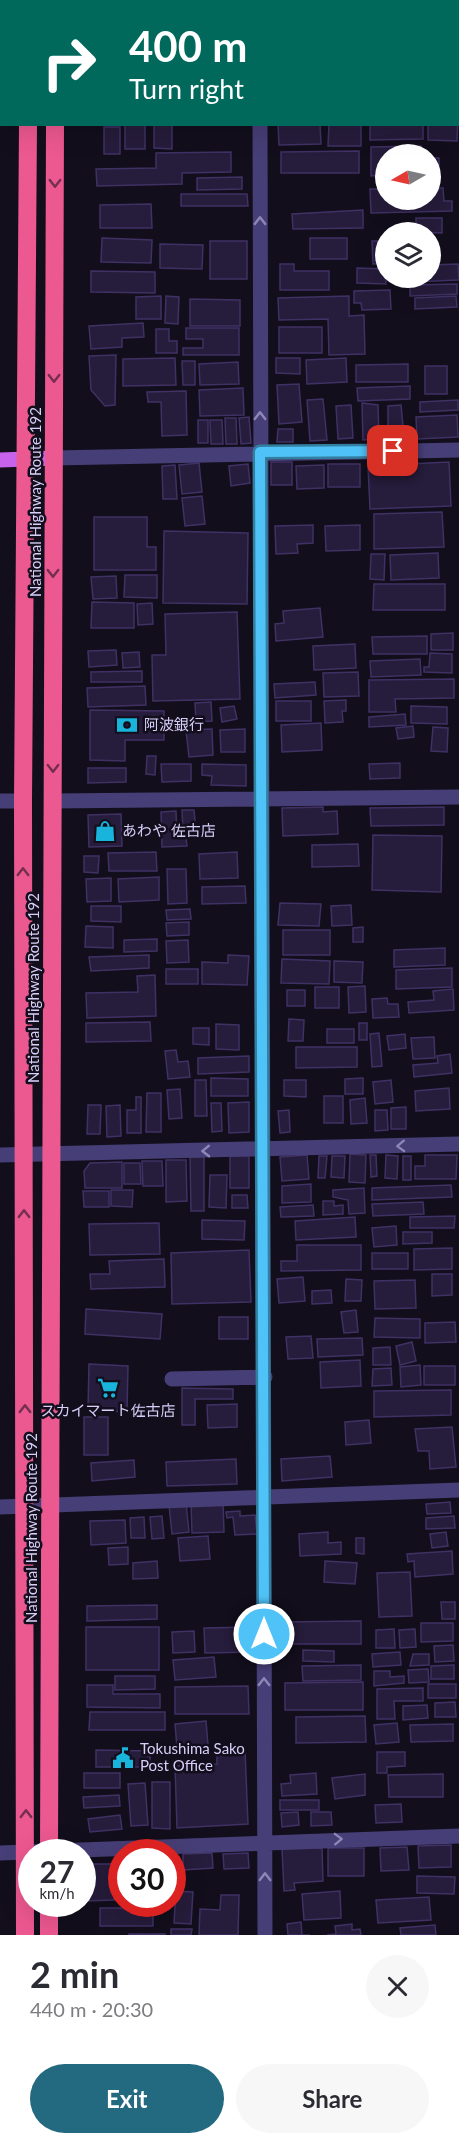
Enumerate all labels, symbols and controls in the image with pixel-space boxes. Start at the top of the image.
text: 400 m [129,21,247,71]
icon: right [30,24,108,102]
text: Turn right [129,72,244,105]
north arrow [375,144,441,210]
map controls [375,144,441,288]
one-way arrow [49,178,61,187]
one-way arrow [254,216,266,225]
button: layers [375,222,441,288]
one-way arrow [48,373,60,382]
street label: National Highway Route 192 [26,407,44,597]
one-way arrow [254,411,266,420]
pin [367,425,418,476]
icon: arrive [376,434,409,467]
one-way arrow [47,568,59,577]
bank icon: 阿波銀行 [115,713,139,737]
place label: 阿波銀行 [144,715,204,733]
one-way arrow [47,763,59,772]
shop icon: あわや 佐古店 [93,819,117,843]
place label: あわや 佐古店 [122,821,216,839]
one-way arrow [17,867,29,876]
street label: National Highway Route 192 [24,893,42,1083]
one-way arrow [396,1139,405,1152]
one-way arrow [201,1144,210,1157]
one-way arrow [18,1209,30,1218]
supermarket icon: スカイマート佐古店 [96,1376,120,1400]
place label: スカイマート佐古店 [40,1401,176,1419]
one-way arrow [19,1404,31,1413]
street label: National Highway Route 192 [22,1433,40,1623]
position arrow [232,1602,296,1666]
one-way arrow [258,1677,270,1686]
place label: Tokushima Sako Post Office [140,1739,245,1774]
public building icon: Tokushima Sako Post Office [111,1746,135,1770]
one-way arrow [20,1809,32,1818]
one-way arrow [334,1833,343,1845]
speed limit sign: 30 [108,1839,186,1917]
text: 27 [40,1853,74,1889]
one-way arrow [259,1872,271,1881]
text: km/h [39,1884,75,1902]
text: 2 min [30,1952,119,1996]
button: close [366,1955,429,2018]
text: 440 m · 20:30 [30,1997,153,2021]
button: Exit [30,2064,224,2133]
button: Share [236,2064,429,2133]

